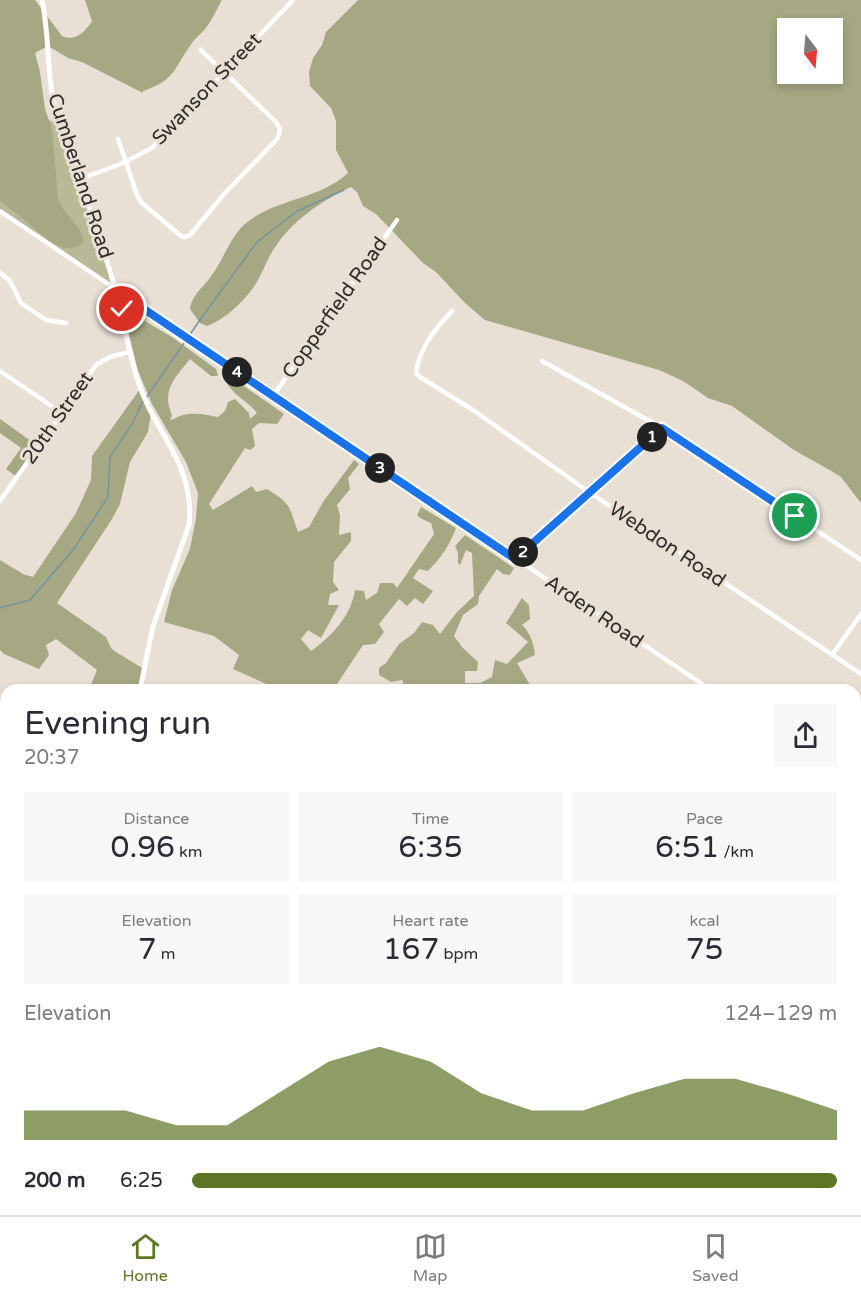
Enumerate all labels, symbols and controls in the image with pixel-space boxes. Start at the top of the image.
north arrow [777,18,843,84]
map controls [777,18,843,84]
street label: Swanson Street [147,27,267,150]
street label: Cumberland Road [42,90,118,262]
street label: Copperfield Road [277,233,393,383]
pin [96,283,147,334]
icon: check [105,292,138,325]
pin: 4 [222,357,252,387]
text: 4 [232,362,242,382]
street label: 20th Street [17,367,99,469]
pin: 1 [637,422,667,452]
text: 1 [647,427,657,447]
pin: 3 [365,453,395,483]
text: 3 [375,458,385,478]
pin [769,490,820,541]
street label: Webdon Road [604,497,730,593]
icon: arrive [778,499,811,532]
pin: 2 [508,537,538,567]
text: 2 [518,542,528,562]
street label: Arden Road [540,570,648,654]
text: Evening run [24,704,211,743]
button: share [774,704,837,767]
text: 20:37 [24,746,79,770]
text: Distance [124,809,189,829]
text: Time [412,809,449,829]
text: Pace [686,809,723,829]
text: 0.96 [111,829,175,866]
text: 6:35 [398,829,463,866]
text: 6:51 [655,829,719,866]
text: km [175,842,202,862]
text: /km [719,842,754,862]
text: Elevation [122,911,191,931]
text: Heart rate [392,911,469,931]
text: kcal [689,911,720,931]
text: 7 [138,931,156,968]
text: 167 [383,931,439,968]
text: 75 [686,931,723,968]
text: m [156,944,175,964]
text: bpm [439,944,478,964]
text: Elevation [24,1002,111,1026]
text: 124–129 m [724,1002,837,1026]
text: 200 m [24,1169,85,1193]
text: 6:25 [120,1169,163,1193]
tab: Home [122,1230,168,1286]
tab: Map [413,1230,447,1286]
tab: Saved [692,1230,738,1286]

